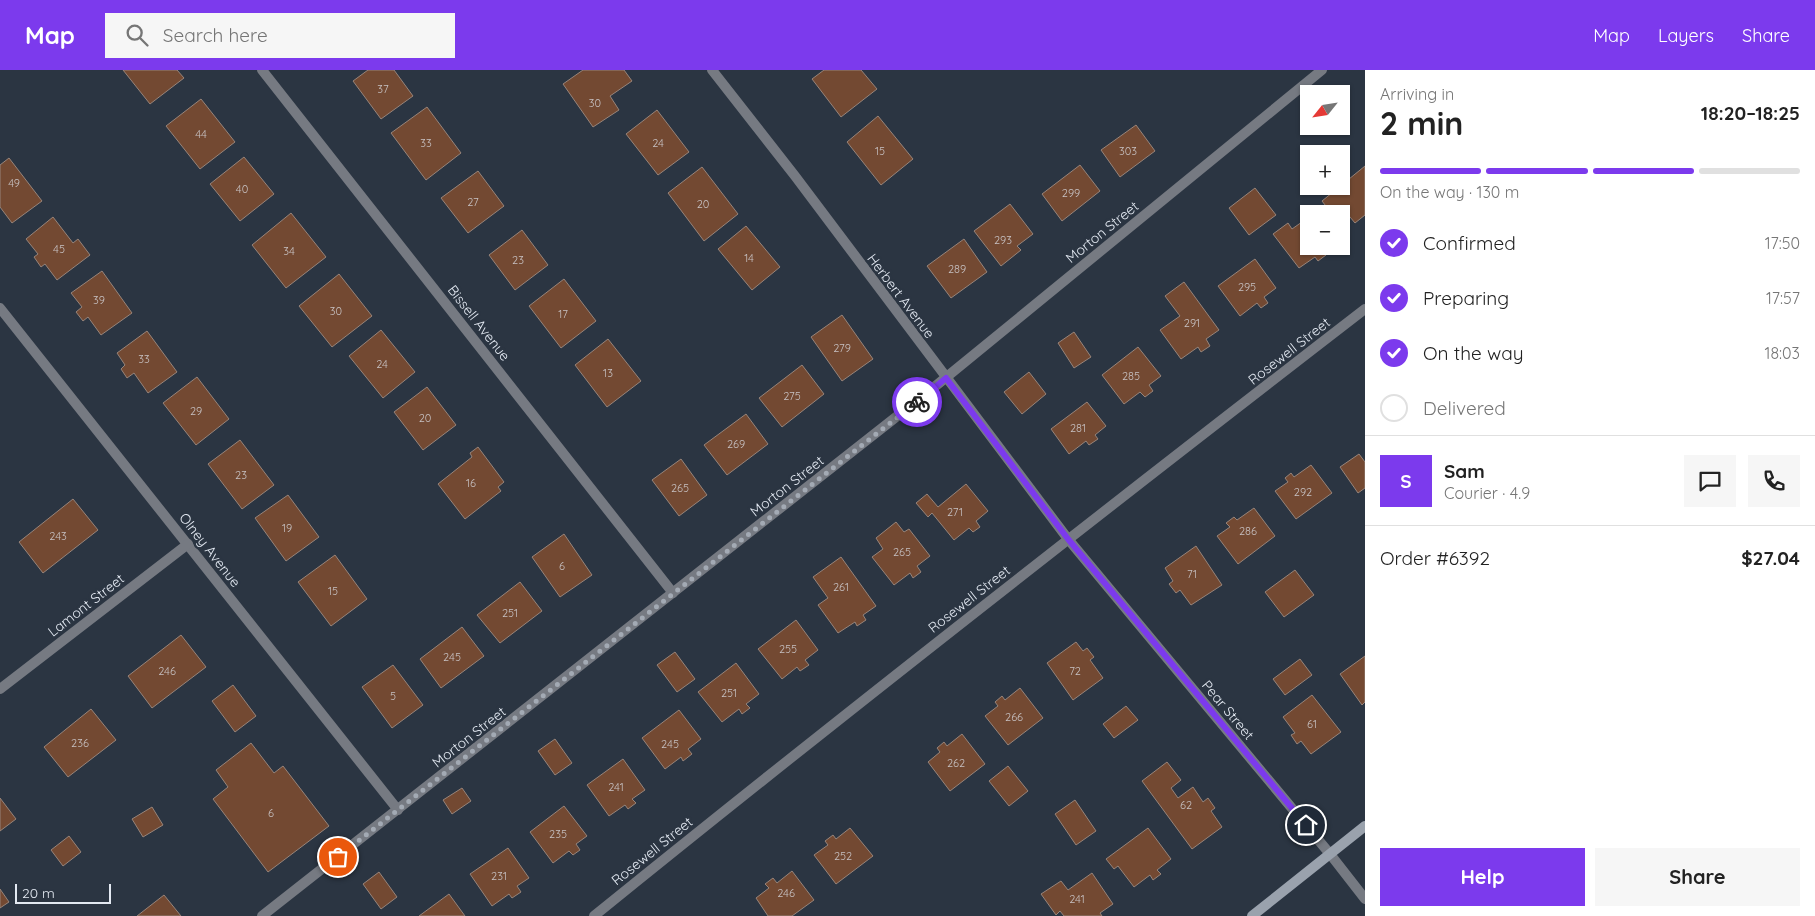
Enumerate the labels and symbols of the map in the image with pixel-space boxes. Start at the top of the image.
house number: 37 [377,82,389,96]
north arrow [1300,85,1350,135]
house number: 30 [589,96,601,110]
house number: 44 [195,127,207,141]
house number: 33 [420,136,432,150]
house number: 24 [652,136,664,150]
house number: 15 [875,144,885,158]
house number: 303 [1119,144,1137,158]
house number: 49 [8,176,20,190]
house number: 40 [236,182,248,196]
house number: 299 [1062,186,1080,200]
house number: 27 [467,195,479,209]
house number: 20 [697,197,709,211]
street label: Morton Street [1062,197,1142,267]
house number: 293 [994,233,1012,247]
house number: 45 [53,242,65,256]
house number: 34 [283,244,295,258]
street label: Herbert Avenue [863,250,939,342]
house number: 14 [744,251,754,265]
house number: 23 [512,253,524,267]
house number: 289 [948,262,966,276]
house number: 295 [1238,280,1256,294]
street label: Bissell Avenue [444,281,514,365]
house number: 39 [93,293,105,307]
house number: 30 [330,304,342,318]
house number: 17 [558,307,568,321]
street label: Rosewell Street [1244,313,1334,389]
house number: 291 [1184,316,1200,330]
house number: 279 [833,341,851,355]
house number: 33 [138,352,150,366]
house number: 24 [376,357,388,371]
house number: 13 [603,366,613,380]
house number: 285 [1122,369,1140,383]
courier [892,377,942,427]
house number: 275 [783,389,801,403]
house number: 29 [190,404,202,418]
house number: 20 [419,411,431,425]
house number: 281 [1070,421,1086,435]
house number: 269 [727,437,745,451]
street label: Morton Street [746,451,828,520]
house number: 23 [235,468,247,482]
house number: 16 [466,476,476,490]
house number: 265 [671,481,689,495]
house number: 292 [1294,485,1312,499]
house number: 271 [947,505,963,519]
street label: Olney Avenue [175,509,245,591]
house number: 19 [282,521,292,535]
house number: 286 [1239,524,1257,538]
house number: 243 [49,529,67,543]
house number: 265 [893,545,911,559]
house number: 6 [559,559,565,573]
street label: Rosewell Street [924,561,1014,637]
house number: 71 [1187,567,1197,581]
street label: Lamont Street [44,569,128,640]
house number: 261 [833,580,849,594]
house number: 15 [328,584,338,598]
house number: 251 [502,606,518,620]
house number: 255 [779,642,797,656]
house number: 245 [443,650,461,664]
house number: 246 [158,664,176,678]
house number: 72 [1069,664,1081,678]
street label: Pear Street [1198,677,1258,744]
house number: 251 [721,686,737,700]
house number: 5 [390,689,396,703]
street label: Morton Street [428,702,510,771]
house number: 266 [1005,710,1023,724]
house number: 61 [1307,717,1317,731]
house number: 236 [71,736,89,750]
house number: 245 [661,737,679,751]
house number: 262 [947,756,965,770]
house number: 241 [608,780,624,794]
house number: 62 [1180,798,1192,812]
pin [1285,804,1327,846]
house number: 6 [268,806,274,820]
street label: Rosewell Street [608,813,696,889]
house number: 235 [549,827,567,841]
pin [317,836,359,878]
house number: 252 [834,849,852,863]
house number: 231 [491,869,507,883]
scale bar [15,881,111,904]
house number: 246 [777,886,795,900]
house number: 241 [1069,892,1085,906]

